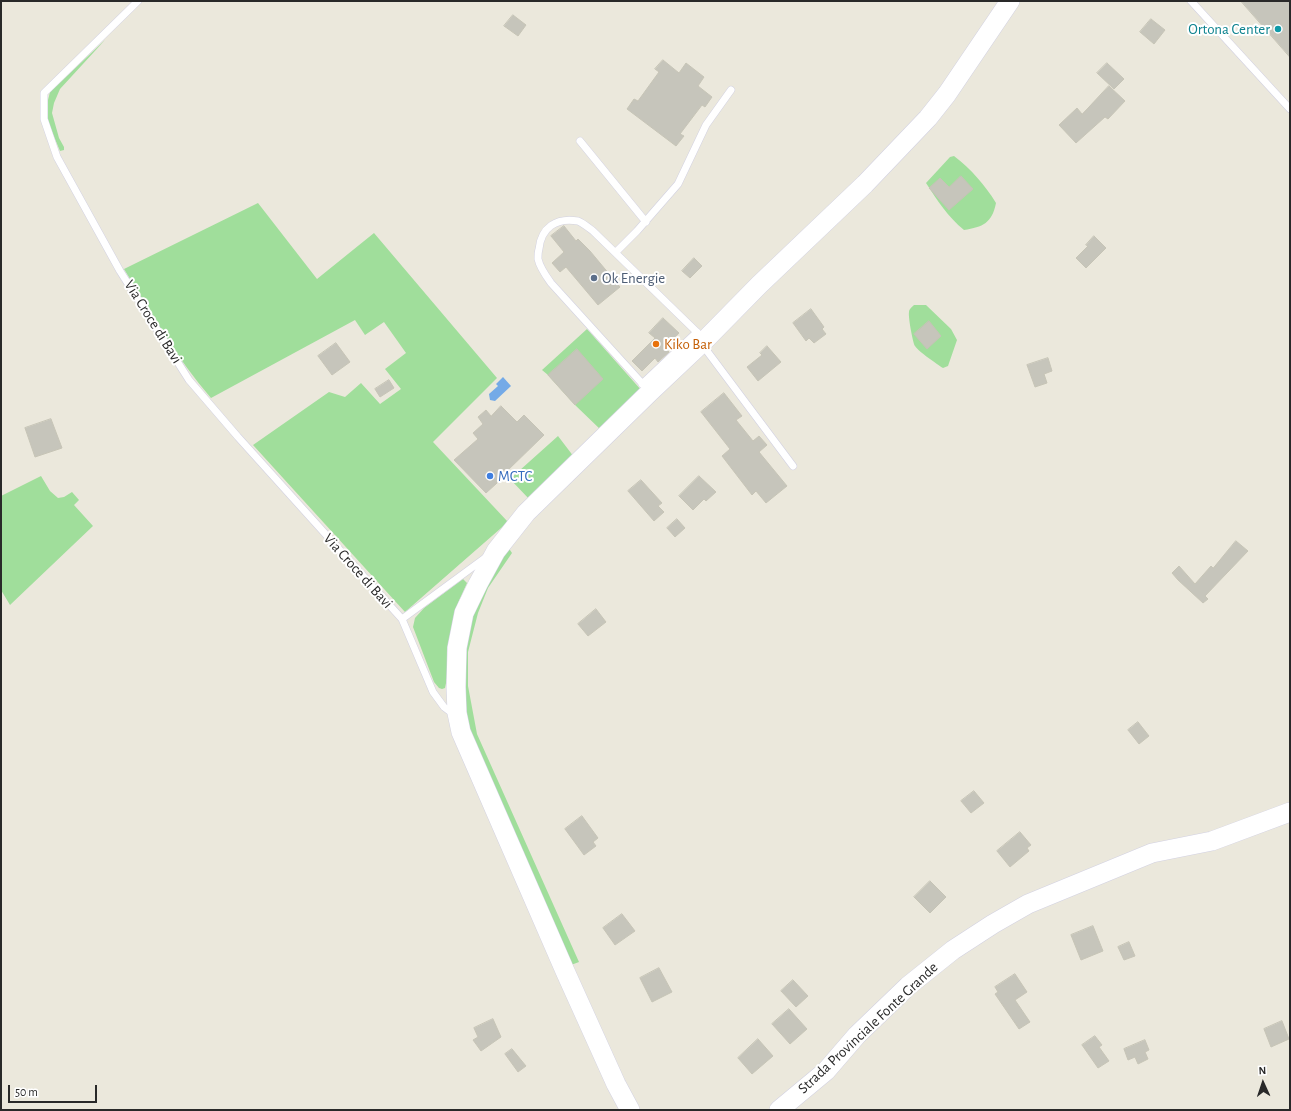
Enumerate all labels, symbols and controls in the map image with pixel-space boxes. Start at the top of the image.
place label: Ortona Center [1188,20,1270,38]
marker: Ortona Center [1273,24,1283,34]
place label: Ok Energie [602,269,665,287]
marker: Ok Energie [589,273,599,283]
street label: Via Croce di Bavi [120,277,186,367]
place label: Kiko Bar [664,335,712,353]
marker: Kiko Bar [651,339,661,349]
place label: MCTC [498,467,532,485]
marker: MCTC [485,471,495,481]
street label: Via Croce di Bavi [320,530,396,612]
street label: Strada Provinciale Fonte Grande [794,958,942,1098]
north arrow [1243,1063,1283,1103]
text: N [1258,1065,1266,1076]
scale bar [10,1077,99,1103]
text: 50 m [15,1086,38,1098]

